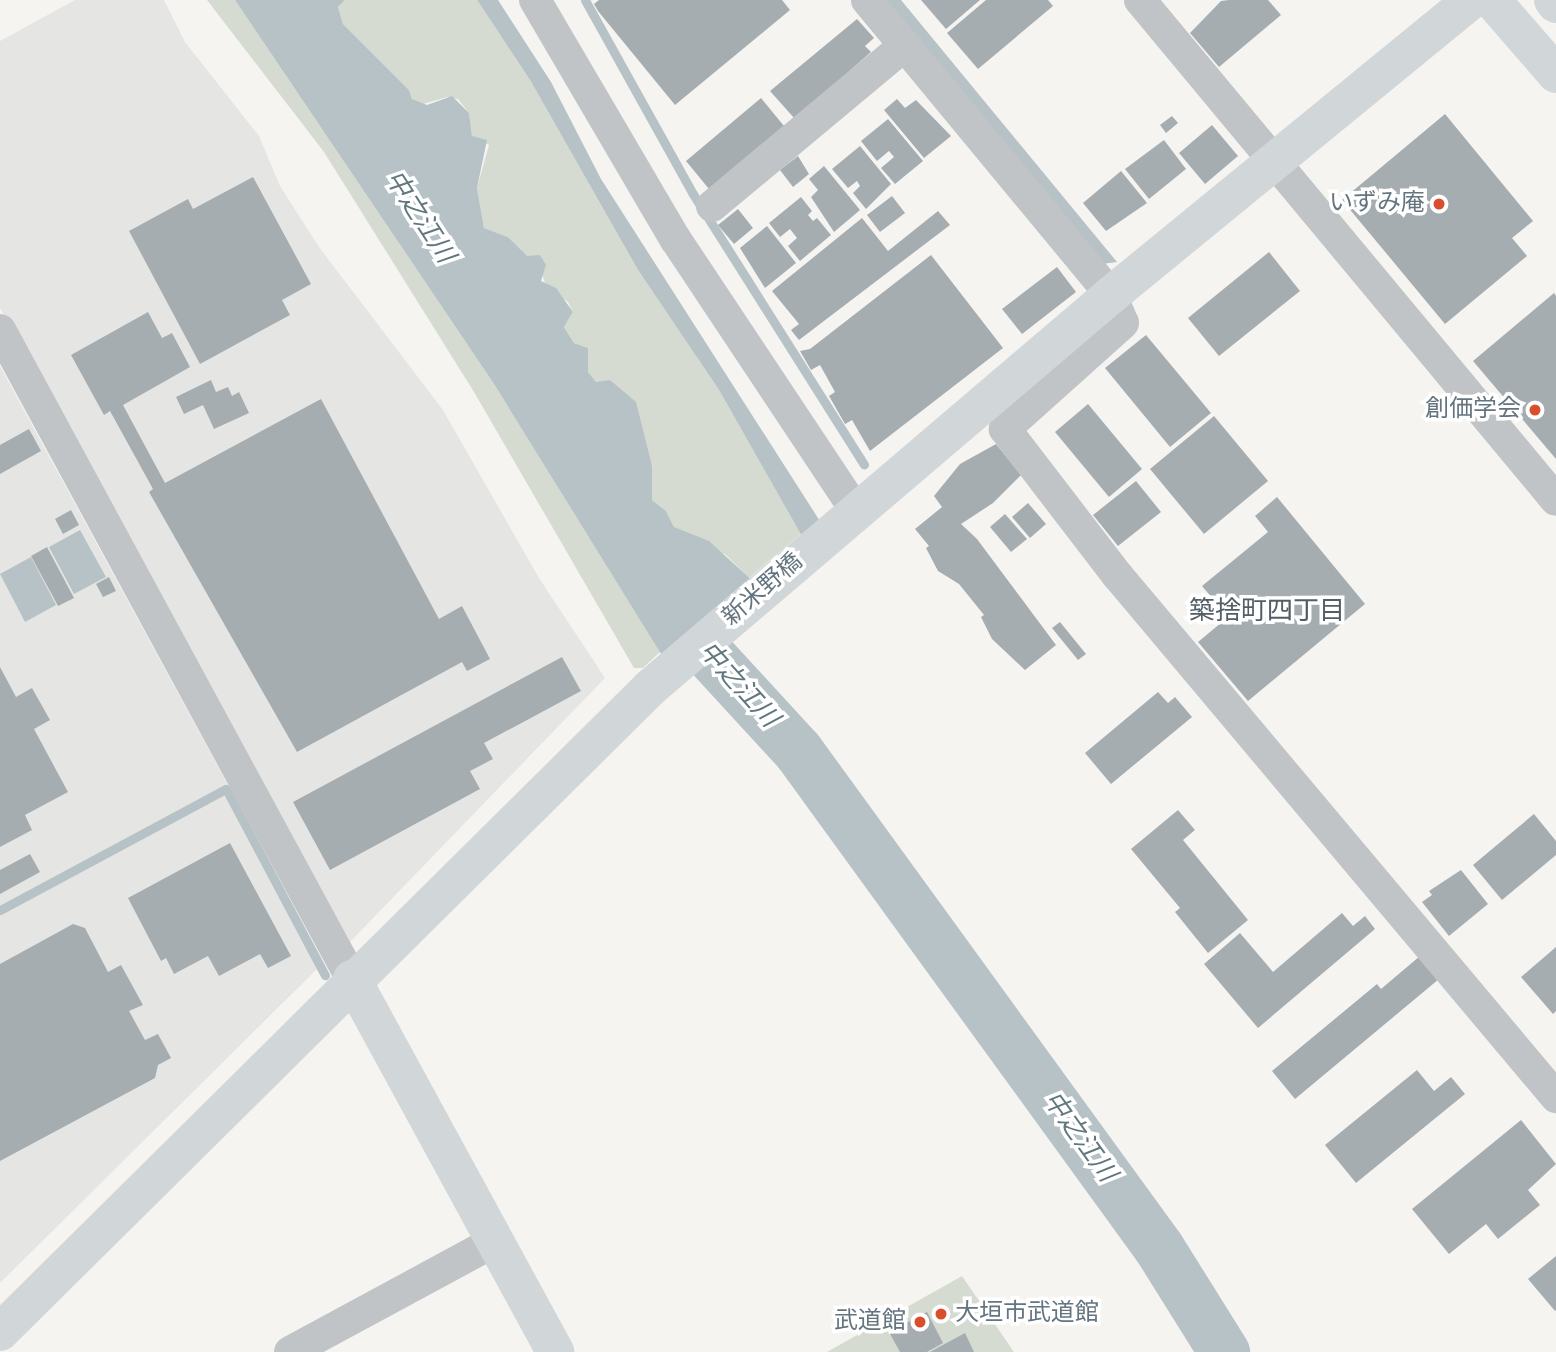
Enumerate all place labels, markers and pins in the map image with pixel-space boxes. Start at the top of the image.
place label: いずみ庵 [1329,190,1425,218]
marker: いずみ庵 [1431,196,1447,212]
place label: 創価学会 [1425,396,1521,424]
marker: 創価学会 [1527,402,1543,418]
place label: 大垣市武道館 [955,1300,1099,1328]
marker: 大垣市武道館 [933,1306,949,1322]
place label: 武道館 [834,1308,906,1336]
marker: 武道館 [912,1314,928,1330]

